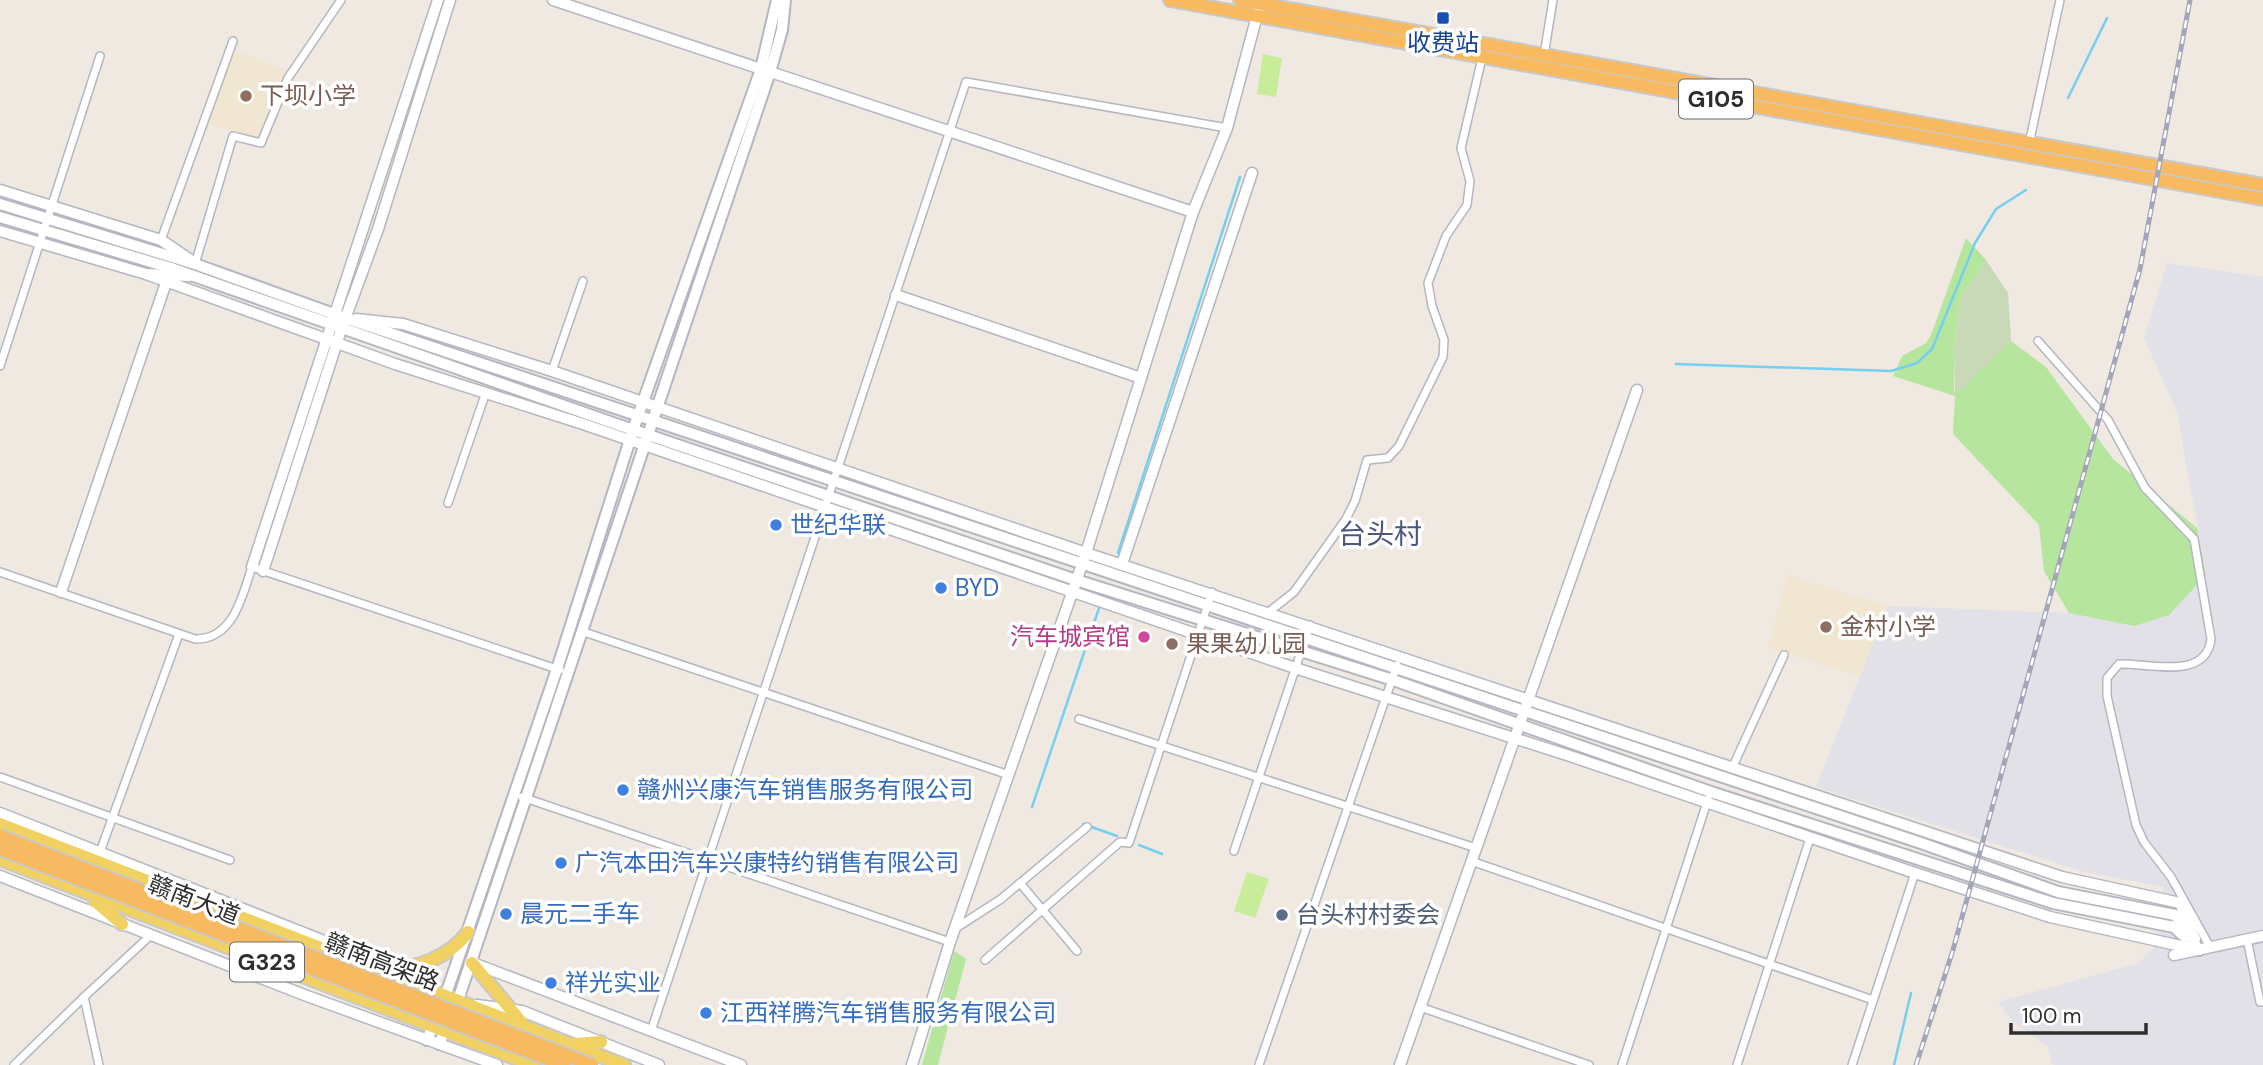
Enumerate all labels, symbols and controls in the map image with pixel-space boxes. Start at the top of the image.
marker: 收费站 [1435,10,1451,26]
place label: 收费站 [1407,27,1479,58]
place label: 下坝小学 [260,80,356,111]
road number: G105 [1679,80,1753,118]
marker: 下坝小学 [238,88,254,104]
place label: 世纪华联 [790,509,886,540]
district label: 台头村 [1338,516,1422,553]
marker: 世纪华联 [768,517,784,533]
place label: BYD [955,572,999,603]
marker: BYD [933,580,949,596]
place label: 金村小学 [1840,611,1936,642]
marker: 金村小学 [1818,619,1834,635]
place label: 汽车城宾馆 [1010,621,1130,652]
place label: 果果幼儿园 [1186,628,1306,659]
marker: 汽车城宾馆 [1136,629,1152,645]
marker: 果果幼儿园 [1164,636,1180,652]
place label: 赣州兴康汽车销售服务有限公司 [637,774,973,805]
marker: 赣州兴康汽车销售服务有限公司 [615,782,631,798]
place label: 广汽本田汽车兴康特约销售有限公司 [575,847,959,878]
marker: 广汽本田汽车兴康特约销售有限公司 [553,855,569,871]
street label: 赣南大道 [144,868,245,931]
place label: 晨元二手车 [520,898,640,929]
place label: 台头村村委会 [1296,899,1440,930]
marker: 晨元二手车 [498,906,514,922]
marker: 台头村村委会 [1274,907,1290,923]
street label: 赣南高架路 [321,926,444,998]
road number: G323 [230,942,304,981]
place label: 祥光实业 [565,967,661,998]
marker: 祥光实业 [543,975,559,991]
scale bar [2011,992,2146,1036]
place label: 江西祥腾汽车销售服务有限公司 [720,997,1056,1028]
text: 100 m [2022,1002,2082,1030]
marker: 江西祥腾汽车销售服务有限公司 [698,1005,714,1021]

